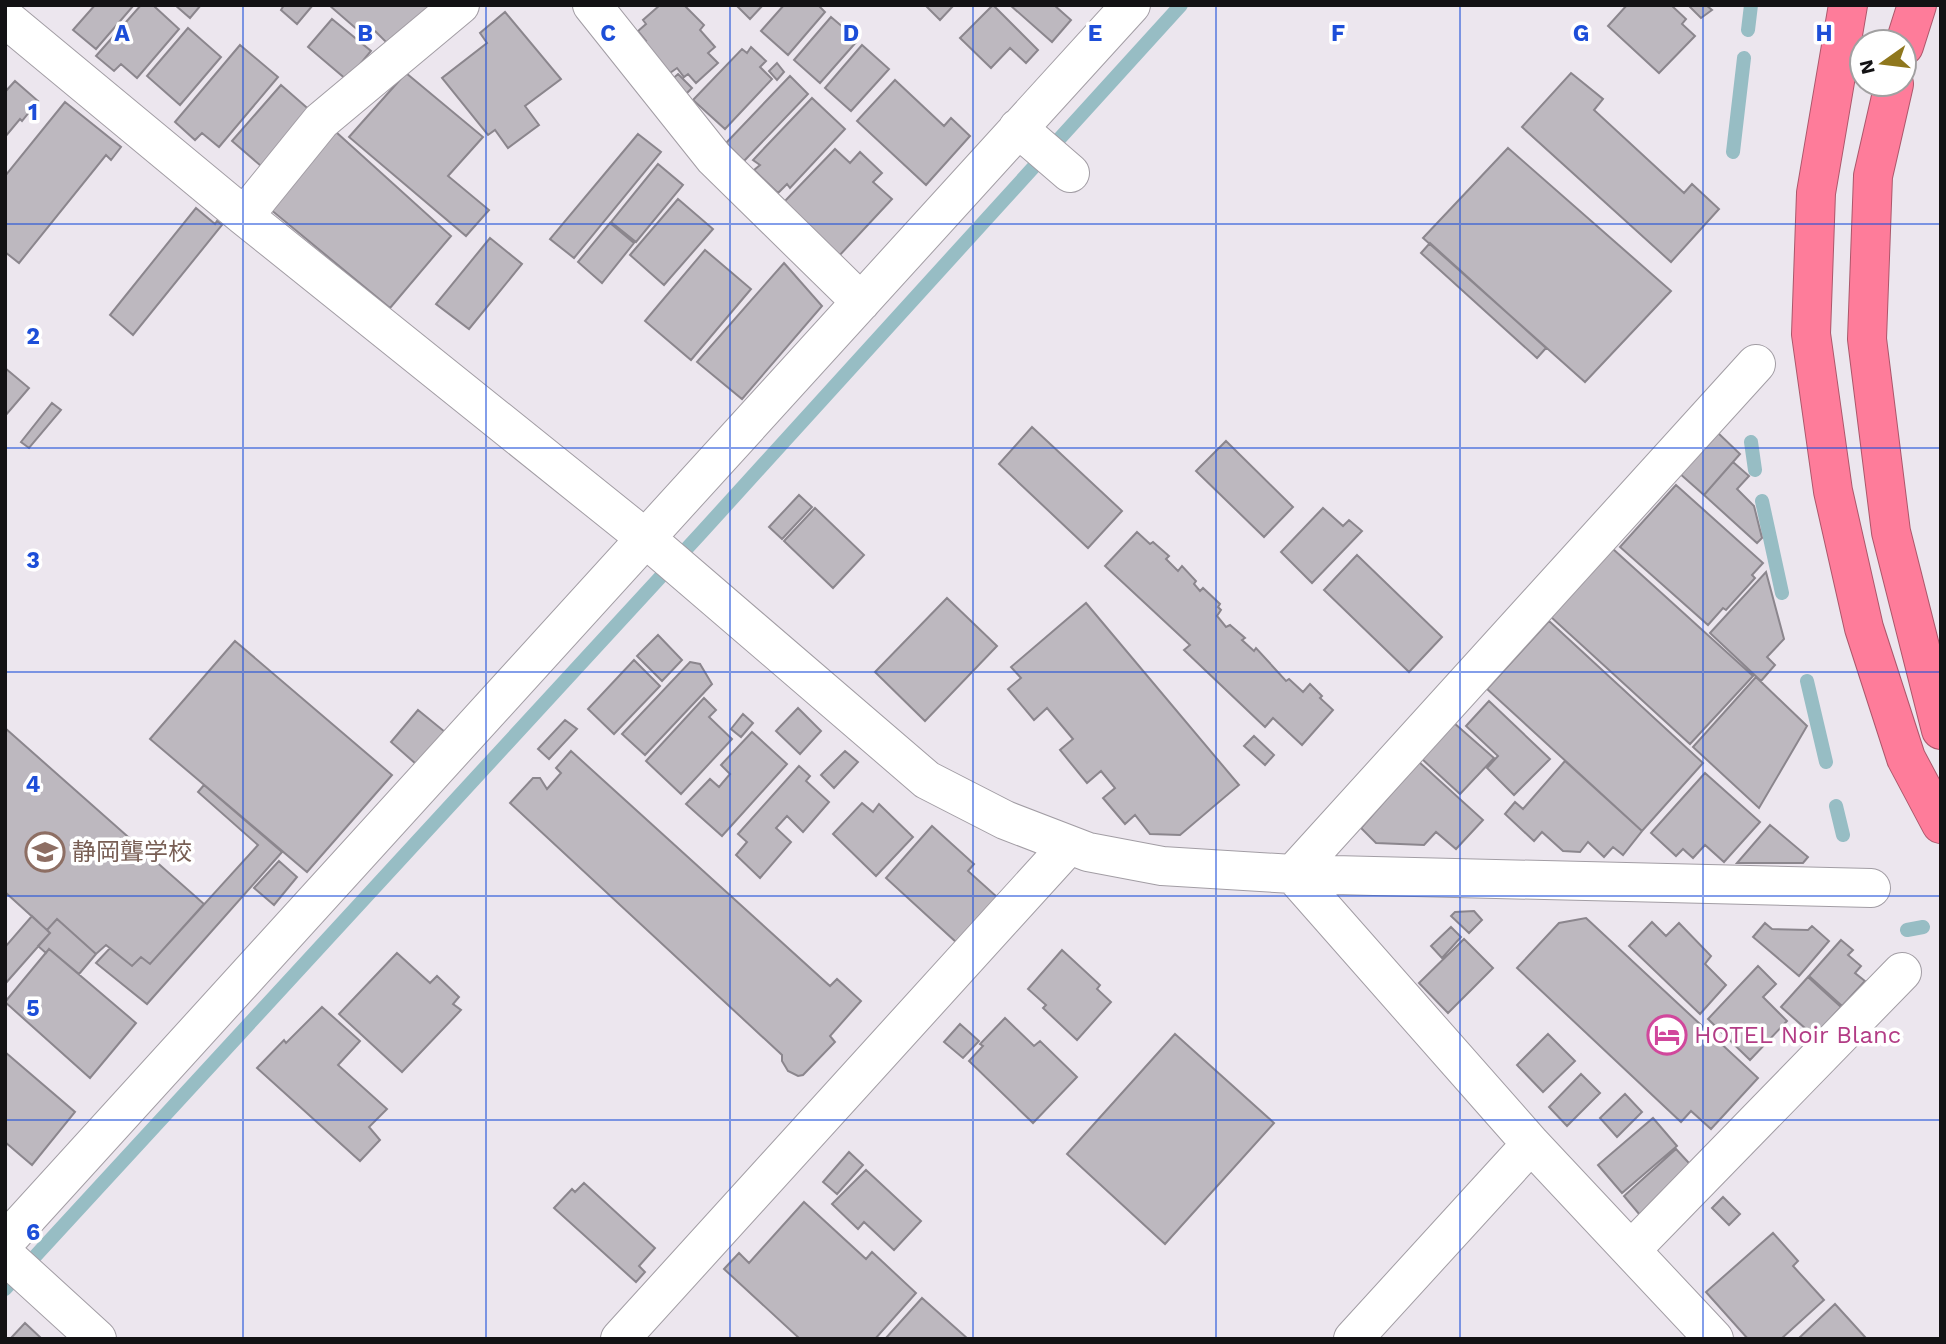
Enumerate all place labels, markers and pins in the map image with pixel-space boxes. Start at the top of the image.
school or university icon: 静岡聾学校 [24,831,66,873]
place label: 静岡聾学校 [72,838,192,866]
hotel icon: HOTEL Noir Blanc [1646,1014,1688,1056]
place label: HOTEL Noir Blanc [1694,1021,1901,1049]

